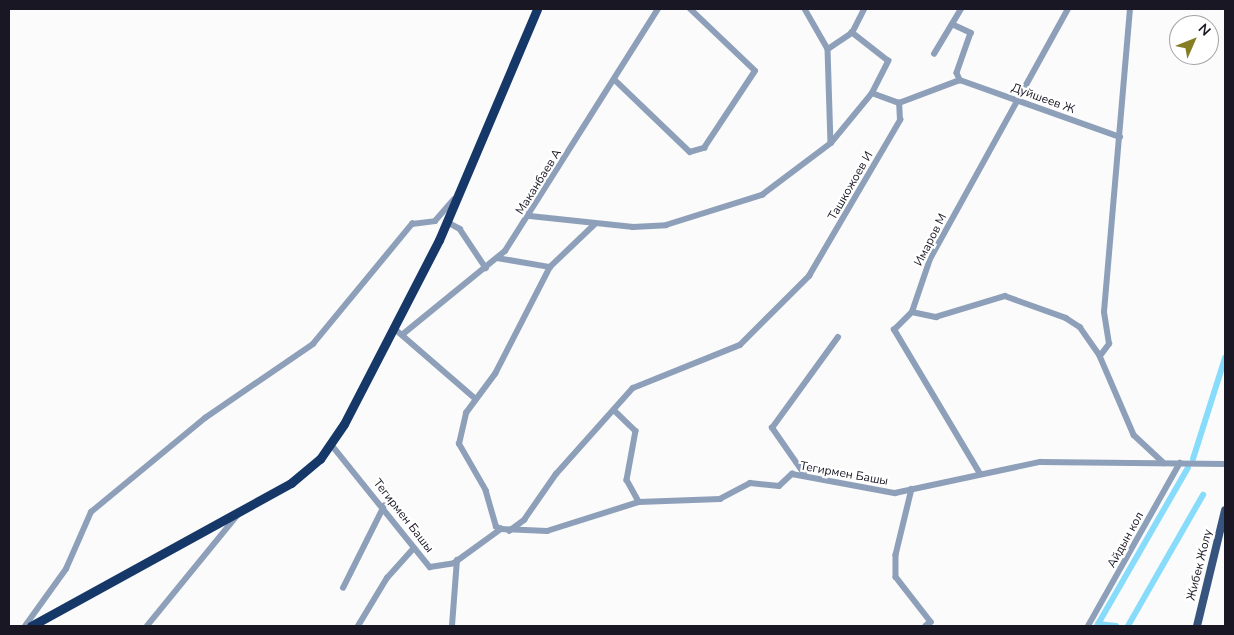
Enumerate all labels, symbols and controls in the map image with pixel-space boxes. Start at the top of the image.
north arrow [1169,15,1219,65]
text: N [1194,20,1215,40]
street label: Дуйшеев Ж [1009,81,1077,117]
street label: Маканбаев А [513,147,565,217]
street label: Ташкожоев И [826,149,876,223]
street label: Имаров М [912,211,950,269]
street label: Тегирмен Башы [799,459,889,489]
street label: Тегирмен Башы [370,476,436,556]
street label: Айдын кол [1105,510,1147,570]
street label: Жибек Жолу [1184,528,1216,602]

